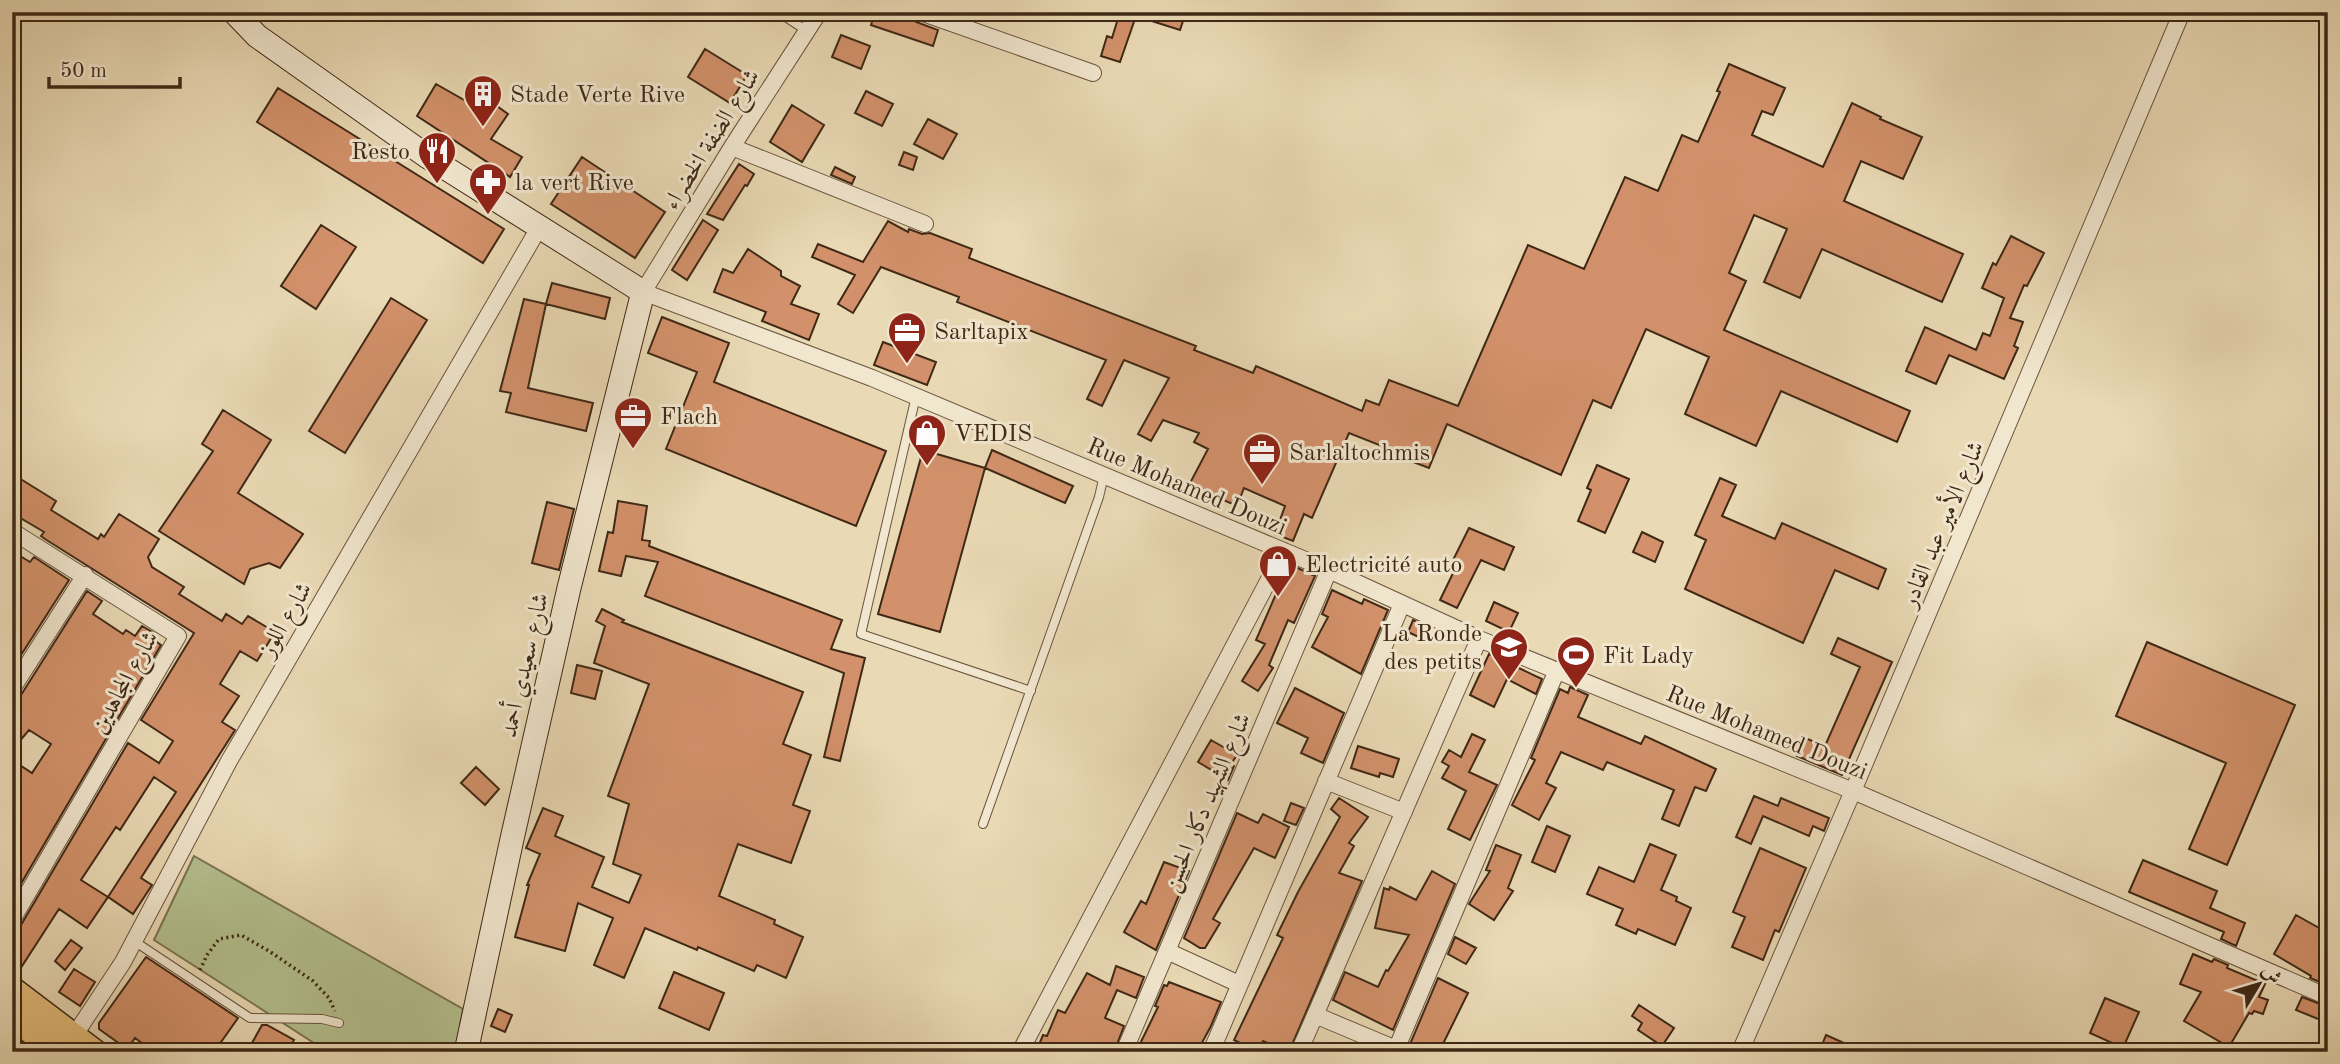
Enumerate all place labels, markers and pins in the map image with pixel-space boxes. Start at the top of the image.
building icon: Stade Verte Rive [462,73,504,128]
place label: Stade Verte Rive [510,84,685,108]
restaurant icon: Resto [416,130,458,185]
place label: Resto [351,141,410,165]
pharmacy icon: la vert Rive [467,161,509,216]
place label: la vert Rive [515,172,634,196]
office icon: Sarltapix [886,310,928,365]
place label: Sarltapix [934,321,1029,345]
office icon: Flach [612,395,654,450]
place label: Flach [660,406,718,430]
shop icon: VEDIS [906,412,948,467]
place label: VEDIS [954,423,1032,447]
office icon: Sarlaltochmis [1241,431,1283,486]
place label: Sarlaltochmis [1289,442,1430,466]
shop icon: Electricité auto [1257,543,1299,598]
place label: Electricité auto [1305,554,1462,578]
place label: La Ronde des petits [1382,623,1482,675]
school or university icon: La Ronde des petits [1488,626,1530,681]
sports icon: Fit Lady [1555,634,1597,689]
place label: Fit Lady [1603,645,1694,669]

